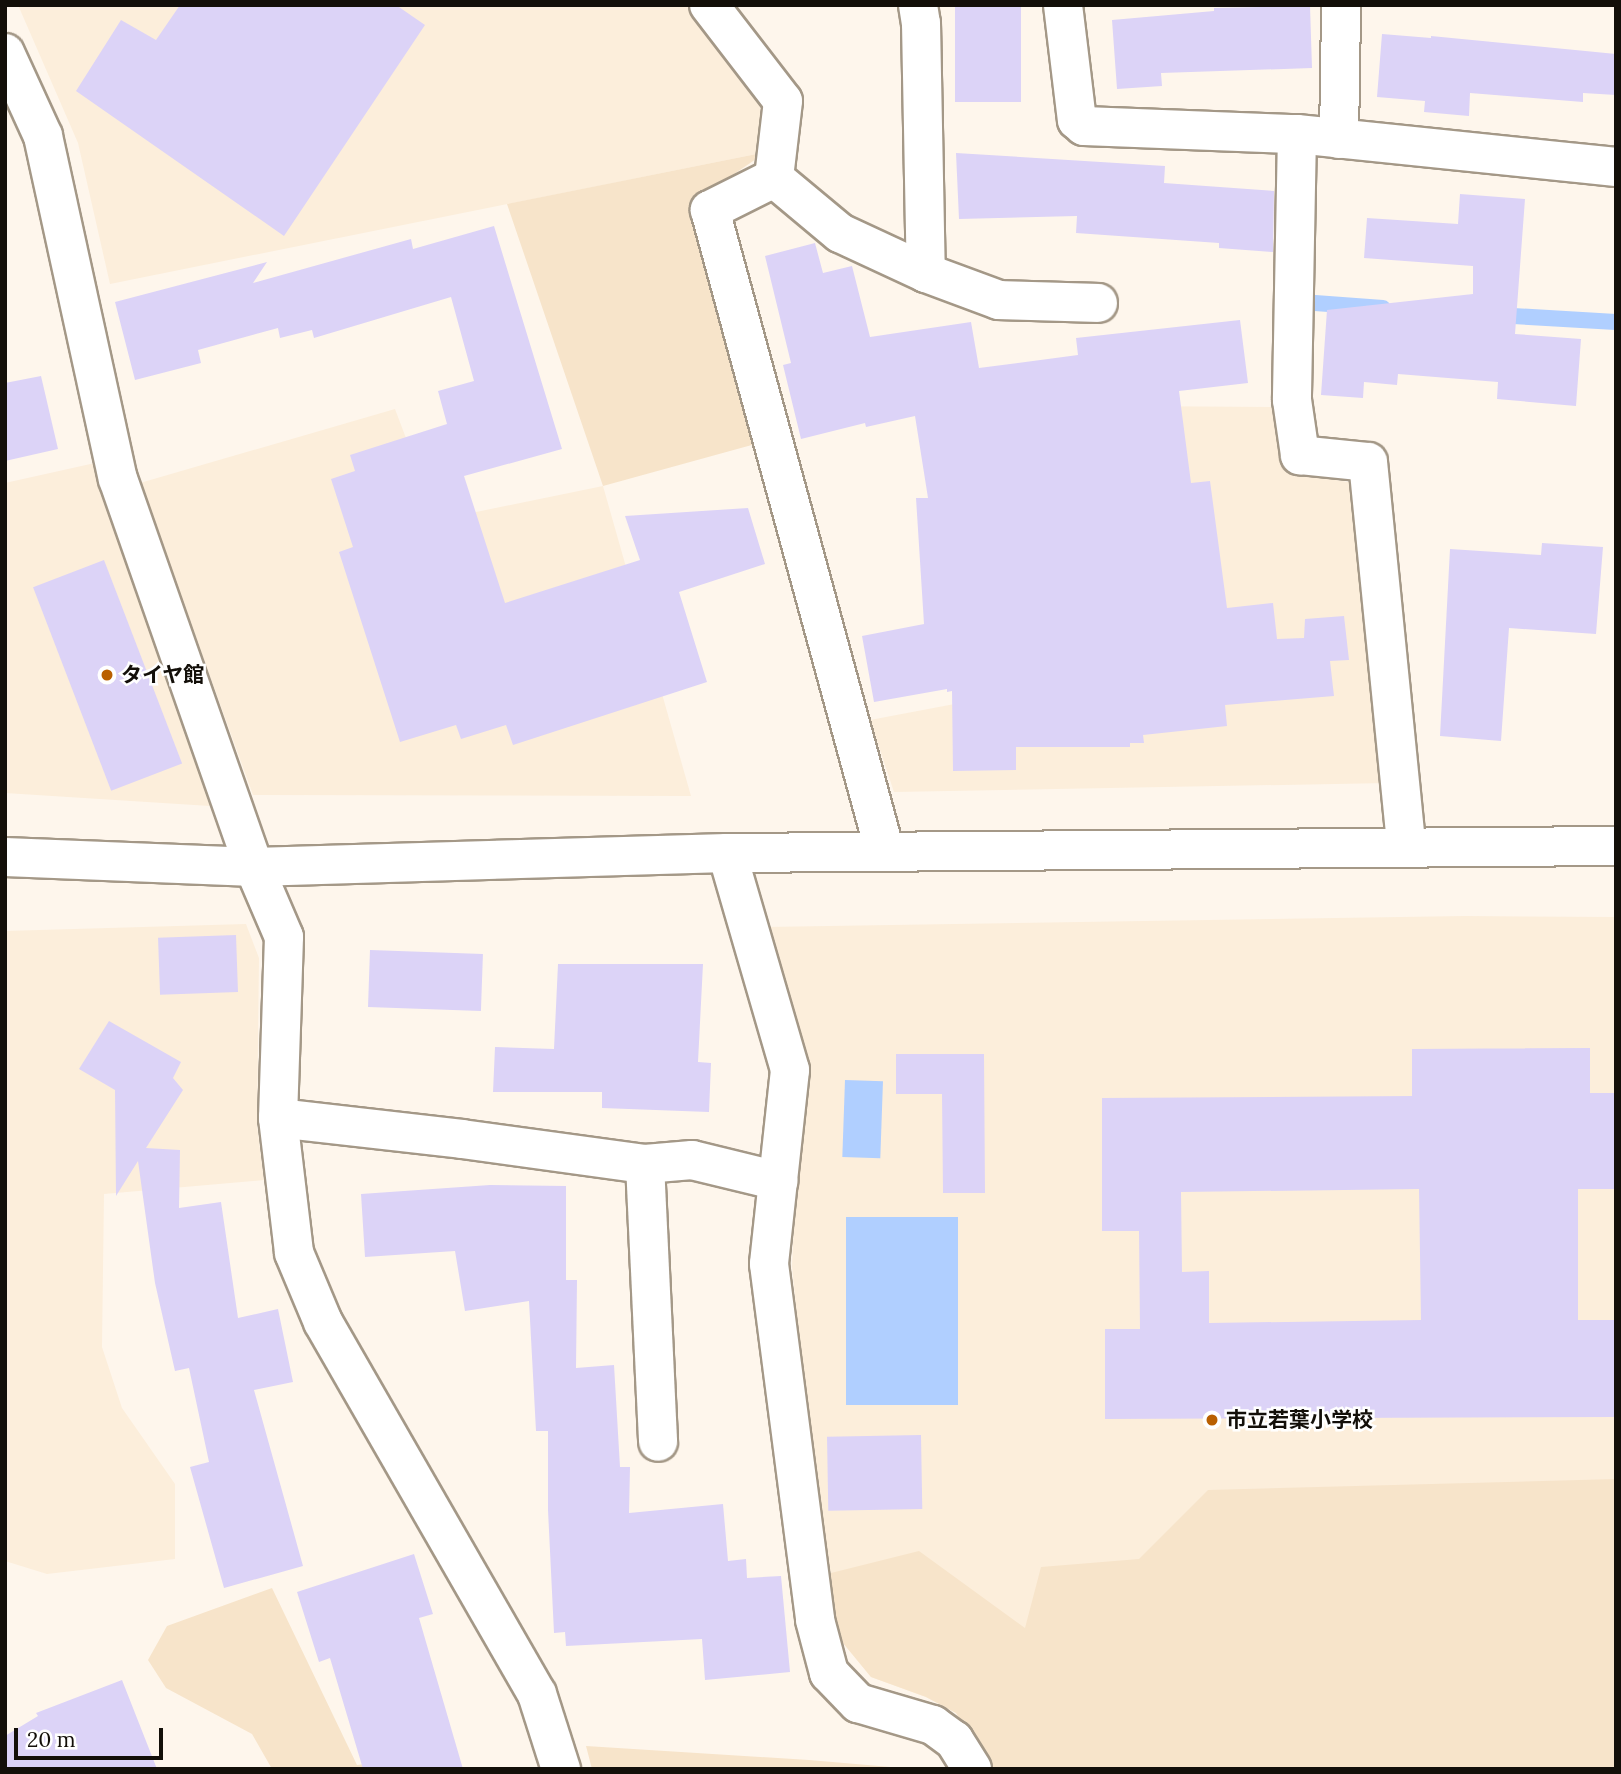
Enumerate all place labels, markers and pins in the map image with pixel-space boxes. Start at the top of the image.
place label: タイヤ館 [121,662,205,688]
marker: タイヤ館 [99,667,115,683]
place label: 市立若葉小学校 [1226,1407,1373,1433]
marker: 市立若葉小学校 [1204,1412,1220,1428]

